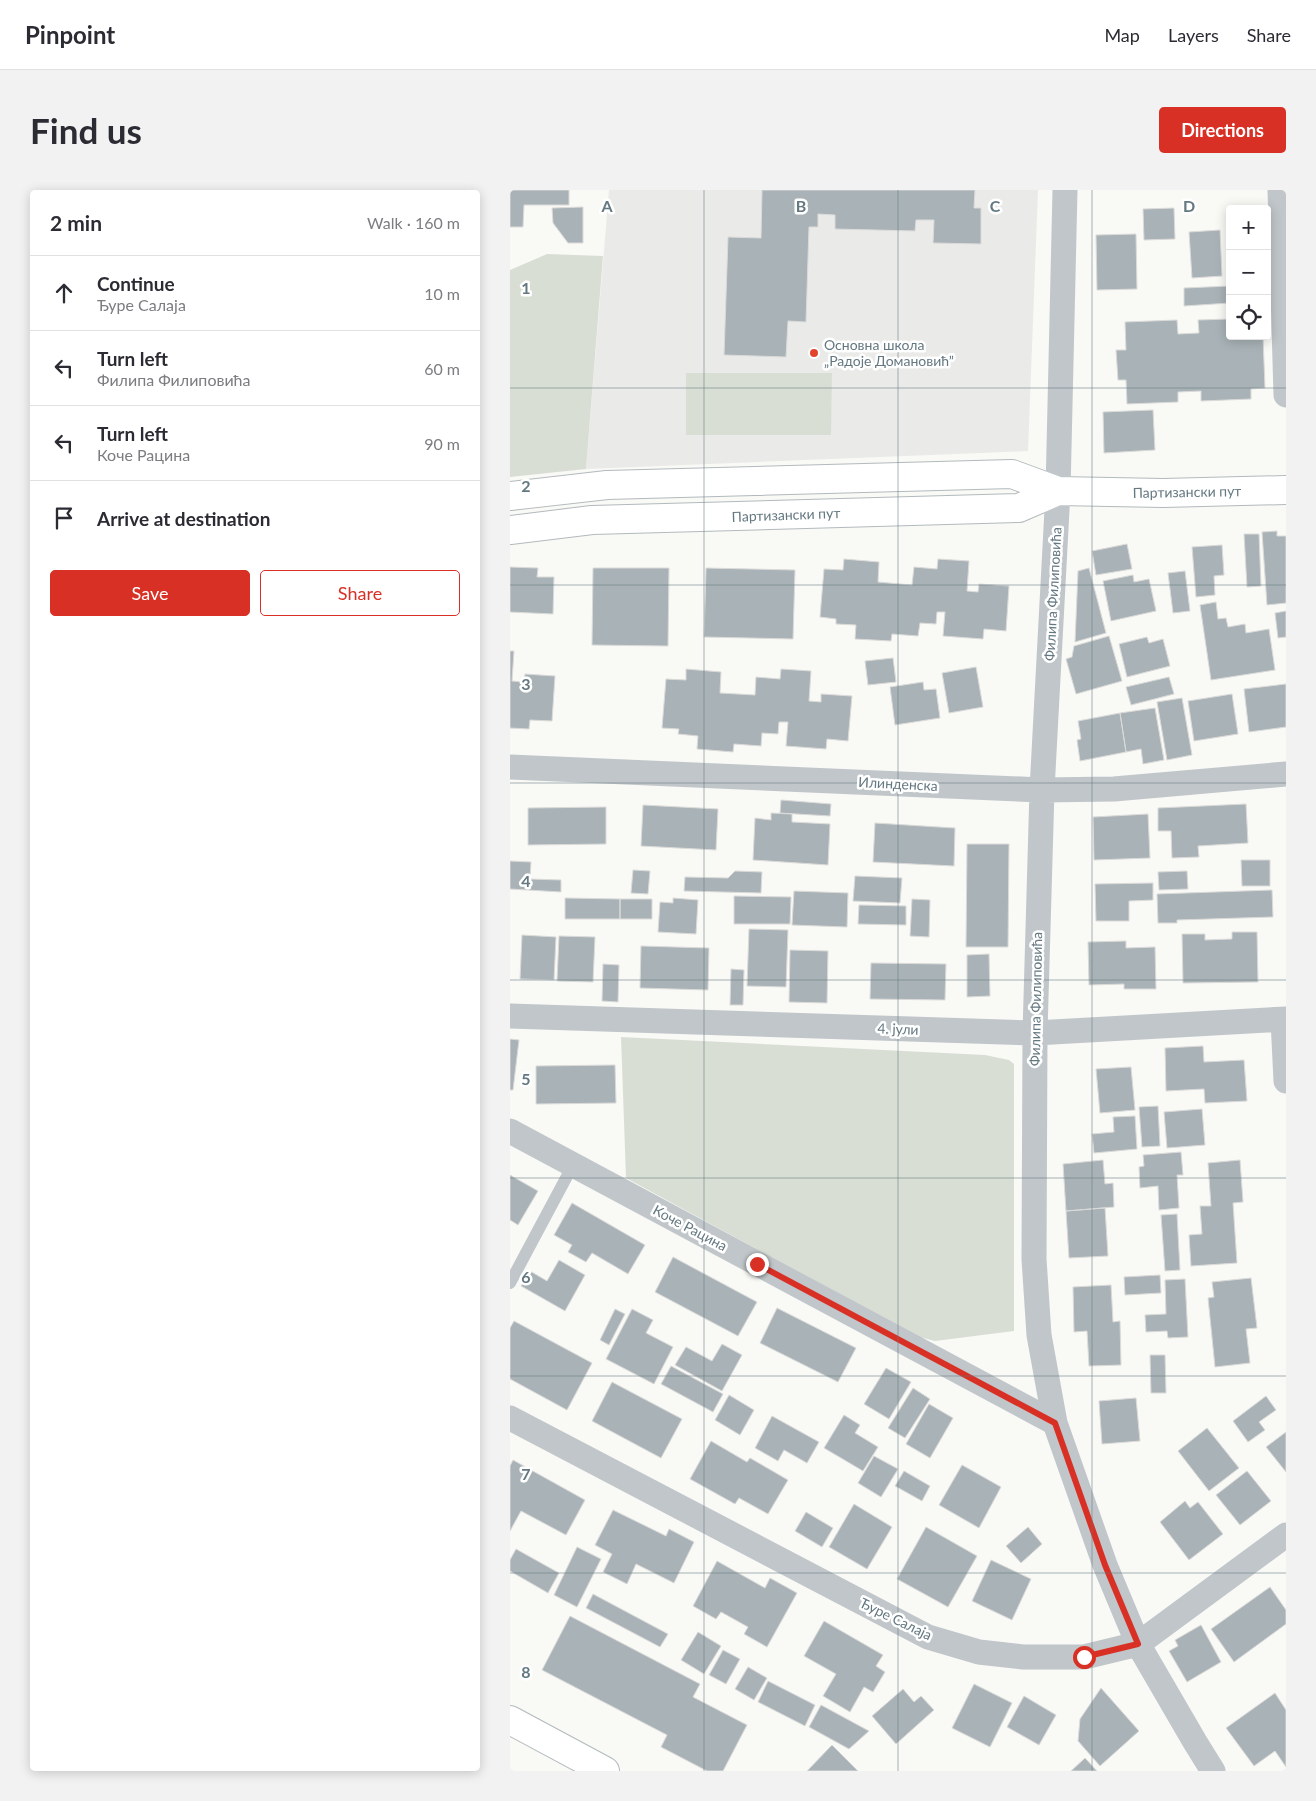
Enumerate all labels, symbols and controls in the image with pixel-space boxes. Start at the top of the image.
text: Pinpoint [25,20,115,49]
text: Map [1104,24,1140,46]
text: Layers [1168,24,1219,46]
text: Share [1247,24,1291,46]
button: Directions [1159,107,1286,153]
text: Find us [30,109,142,151]
text: A [600,196,613,215]
text: B [796,196,806,215]
text: C [990,196,1001,215]
text: D [1183,196,1195,215]
map controls [1226,205,1271,340]
button: + [1226,205,1271,250]
text: 2 min [50,210,102,235]
text: Walk · 160 m [367,213,460,232]
button: − [1226,250,1271,295]
text: Continue [97,272,175,295]
text: 1 [521,278,531,297]
icon: ahead [50,279,78,307]
text: 10 m [424,284,460,303]
text: Ђуре Салаја [97,295,186,314]
button: locate [1226,295,1271,340]
place label: Основна школа „Радоје Домановић” [824,336,954,369]
text: Turn left [97,347,168,370]
marker: Основна школа „Радоје Домановић” [808,347,820,359]
icon: left [50,354,78,382]
text: 60 m [424,359,460,378]
text: Филипа Филиповића [97,370,251,389]
text: Turn left [97,422,168,445]
icon: left [50,429,78,457]
text: 90 m [424,434,460,453]
text: Коче Рацина [97,445,190,464]
text: 2 [521,476,531,495]
street label: Партизански пут [1132,482,1241,501]
icon: arrive [50,504,78,532]
street label: Партизански пут [731,504,841,525]
text: Arrive at destination [97,507,270,530]
street label: Филипа Филиповића [1040,526,1065,661]
button: Save [50,570,250,616]
button: Share [260,570,460,616]
text: 3 [521,674,531,693]
street label: Илинденска [858,773,938,794]
text: 4 [521,871,531,890]
street label: Филипа Филиповића [1026,932,1045,1066]
street label: 4. јули [877,1019,919,1038]
text: 5 [521,1069,531,1088]
street label: Коче Рацина [650,1201,730,1254]
route end [746,1253,769,1276]
text: 6 [521,1267,531,1286]
text: 7 [521,1464,531,1483]
street label: Ђуре Салаја [858,1594,935,1643]
route start [1073,1646,1096,1669]
text: 8 [521,1662,531,1681]

